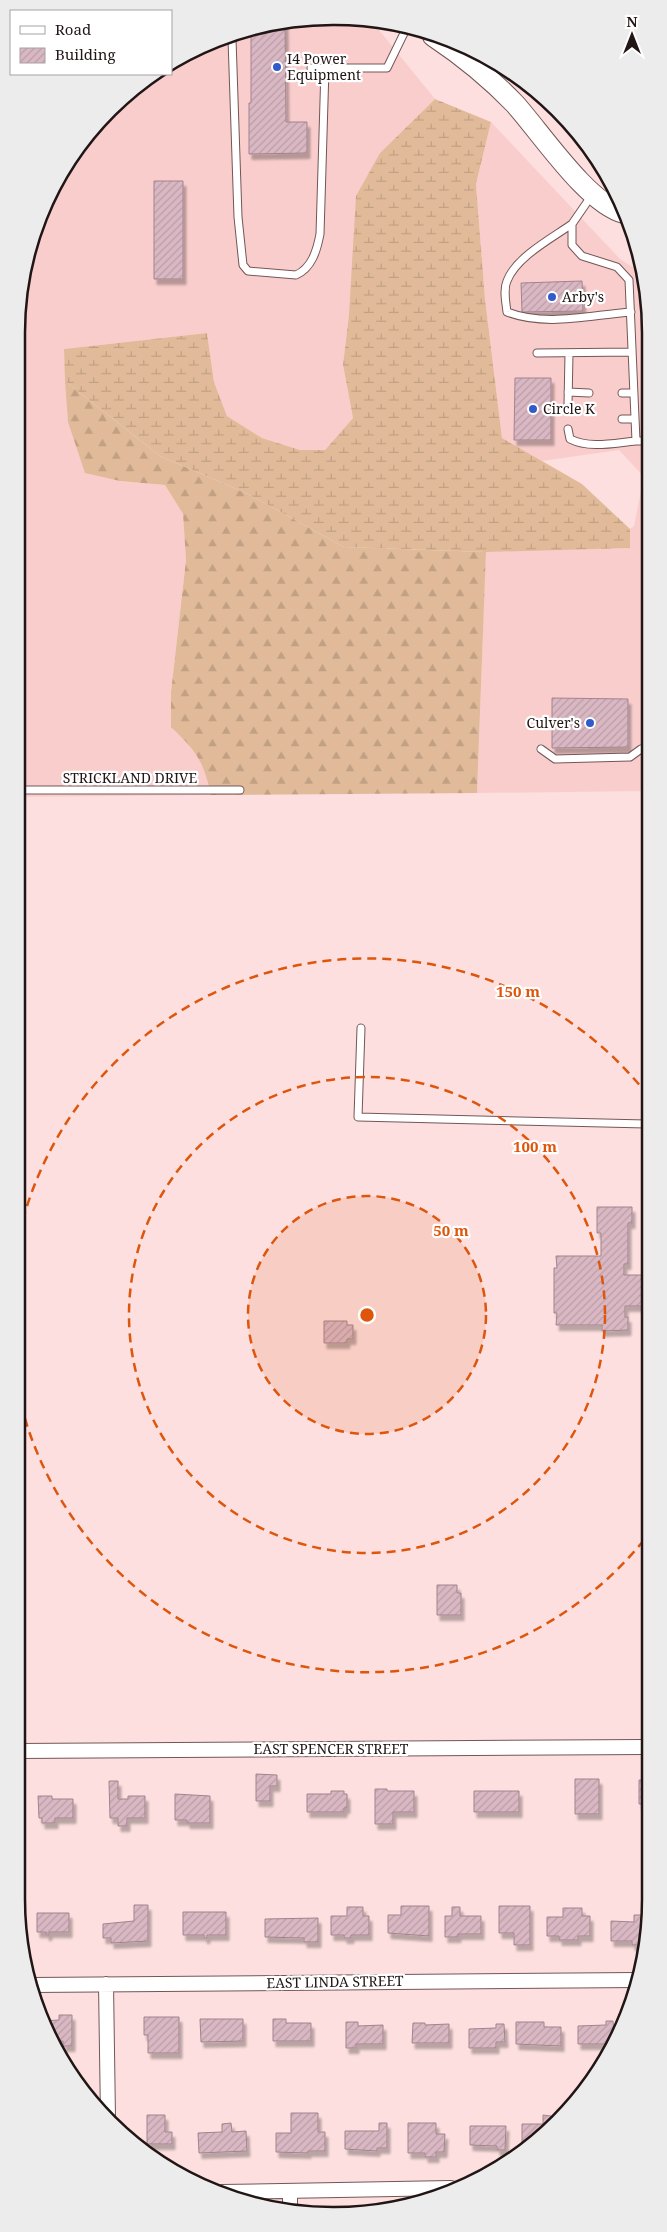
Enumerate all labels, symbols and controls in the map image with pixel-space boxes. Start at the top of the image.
legend [10,10,172,75]
north arrow [607,10,657,60]
text: N [626,12,638,31]
text: Road [55,19,91,39]
text: Building [55,44,116,64]
place label: I4 Power Equipment [287,49,361,84]
marker: I4 Power Equipment [271,61,283,73]
place label: Arby's [562,287,604,306]
marker: Arby's [546,291,558,303]
place label: Circle K [543,399,595,418]
marker: Circle K [527,403,539,415]
place label: Culver's [527,713,580,732]
marker: Culver's [584,717,596,729]
street label: STRICKLAND DRIVE [63,768,197,787]
text: 150 m [496,981,540,1001]
text: 100 m [513,1136,557,1156]
text: 50 m [433,1220,469,1240]
centre of rings [358,1306,376,1324]
street label: EAST SPENCER STREET [254,1739,409,1758]
street label: EAST LINDA STREET [266,1971,404,1992]

